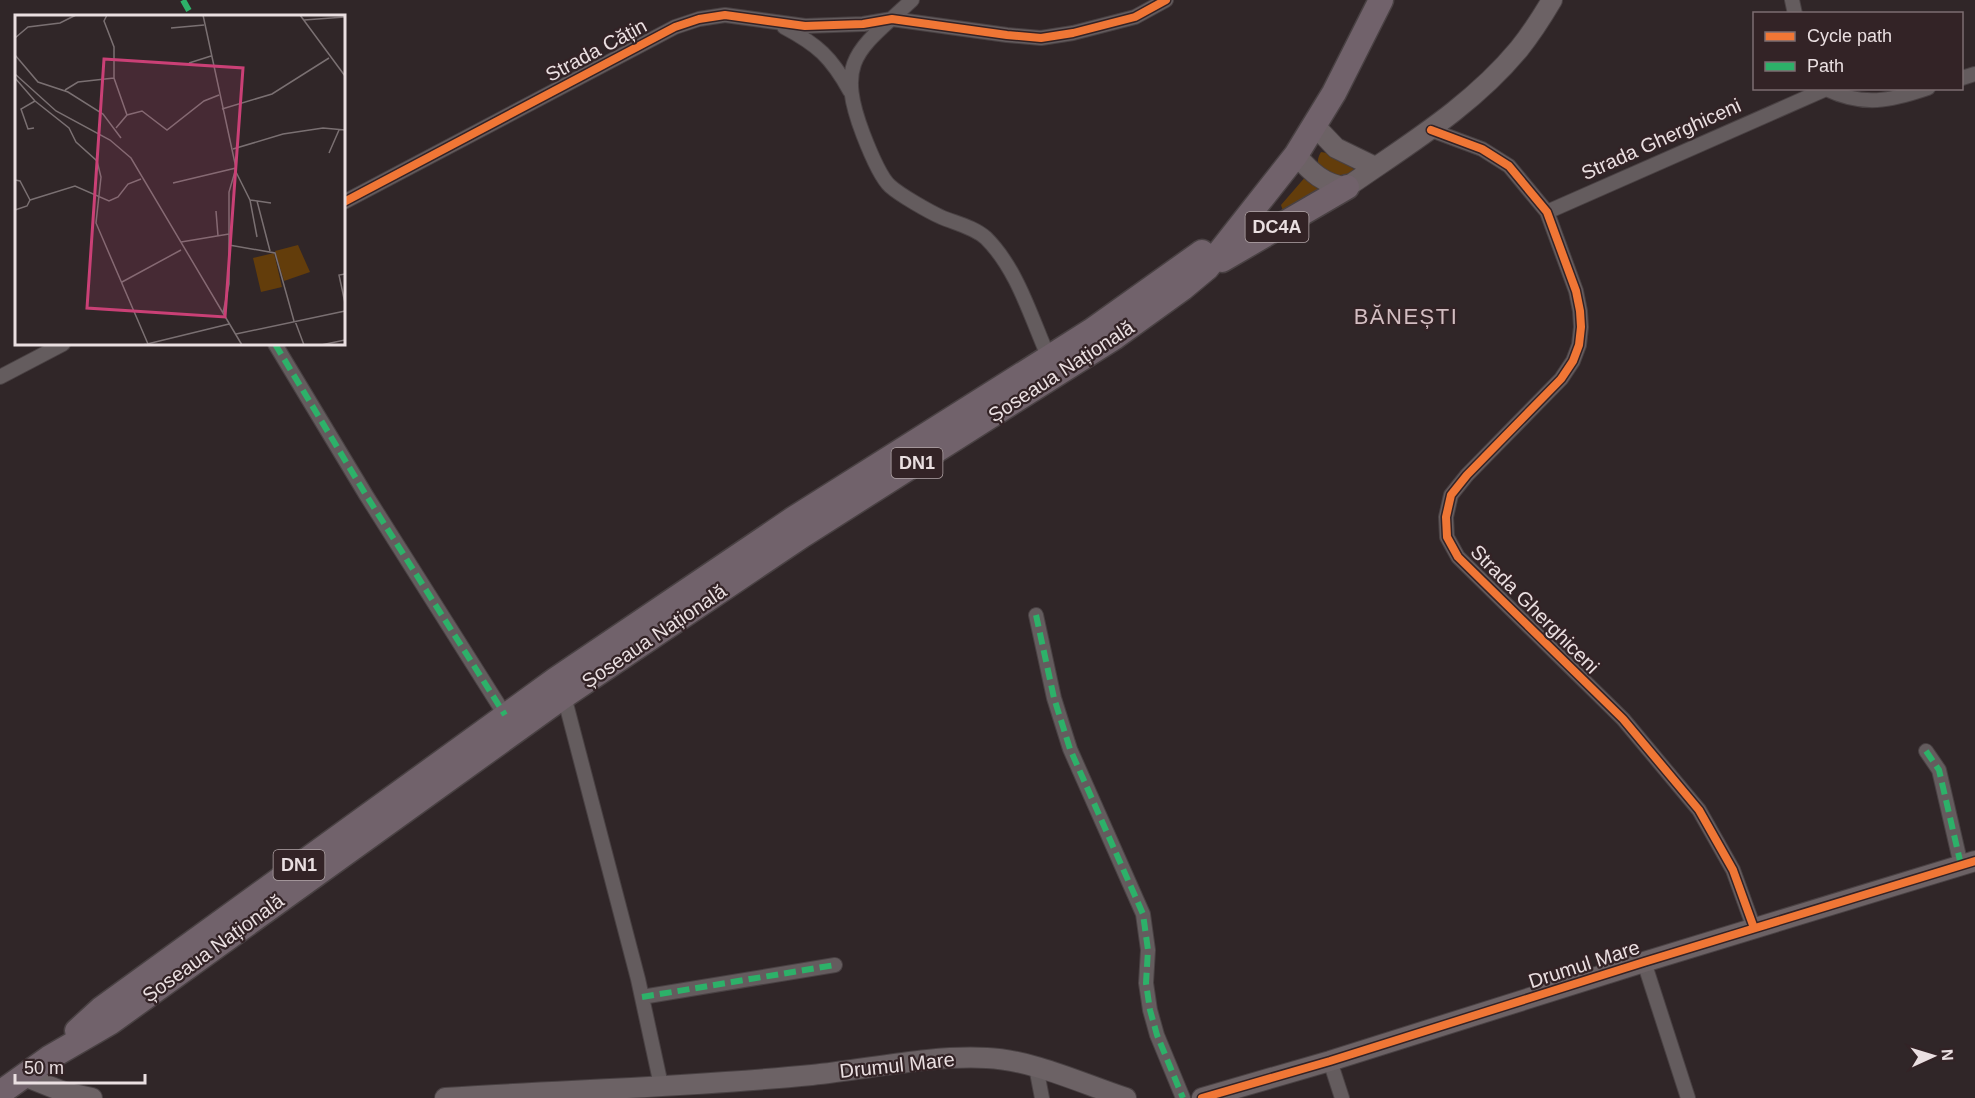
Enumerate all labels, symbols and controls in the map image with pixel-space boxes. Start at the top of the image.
legend [1753,12,1963,90]
street label: Strada Cățin [542,14,650,86]
inset map [15,15,345,345]
text: Cycle path [1807,26,1892,46]
text: Path [1807,56,1844,76]
street label: Strada Gherghiceni [1578,94,1744,184]
road number: DC4A [1246,212,1308,242]
district label: BĂNEȘTI [1354,304,1458,329]
street label: Șoseaua Națională [984,315,1139,426]
road number: DN1 [892,448,942,478]
street label: Strada Gherghiceni [1466,540,1604,678]
street label: Șoseaua Națională [578,579,731,692]
road number: DN1 [274,850,324,880]
street label: Șoseaua Națională [138,889,289,1007]
street label: Drumul Mare [1526,936,1642,992]
north arrow [1903,1026,1963,1086]
scale bar [15,1047,146,1085]
street label: Drumul Mare [838,1048,956,1082]
text: N [1939,1049,1956,1061]
text: 50 m [24,1058,64,1078]

